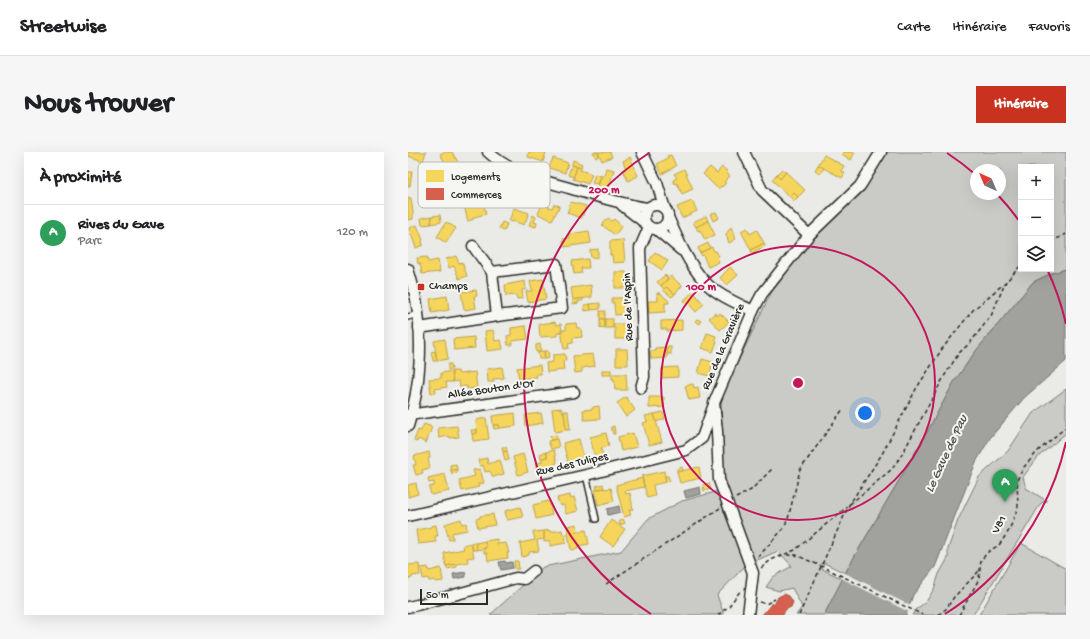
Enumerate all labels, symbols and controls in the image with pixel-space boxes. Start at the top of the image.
text: Streetwise [20,16,106,39]
text: Carte [897,19,931,36]
text: Itinéraire [953,19,1006,36]
text: Favoris [1028,19,1070,36]
button: Itinéraire [976,86,1066,123]
text: Nous trouver [24,88,173,121]
legend [418,162,550,208]
north arrow [970,164,1006,200]
map controls [1018,164,1054,272]
button: + [1018,164,1054,200]
text: À proximité [40,168,121,188]
text: Logements [451,172,501,184]
text: 200 m [589,184,620,198]
text: Commerces [451,190,502,202]
button: − [1018,200,1054,236]
text: Rives du Gave [78,216,164,234]
text: A [49,225,57,240]
text: 120 m [337,225,368,240]
text: Parc [78,234,101,249]
button: layers [1018,236,1054,272]
street label: Rue de l'Aspin [621,272,637,341]
place label: Champs [429,280,468,294]
text: 100 m [685,281,716,295]
marker: Champs [416,282,426,292]
street label: Rue de la Gravière [700,301,749,392]
centre of rings [791,376,805,390]
street label: Allée Bouton d'Or [447,377,537,403]
your location [855,403,875,423]
water label: Le Gave de Pau [923,412,972,495]
street label: Rue des Tulipes [535,450,610,480]
pin: A [992,469,1018,502]
street label: V81 [989,514,1011,537]
scale bar [420,587,488,606]
text: 50 m [426,590,448,602]

